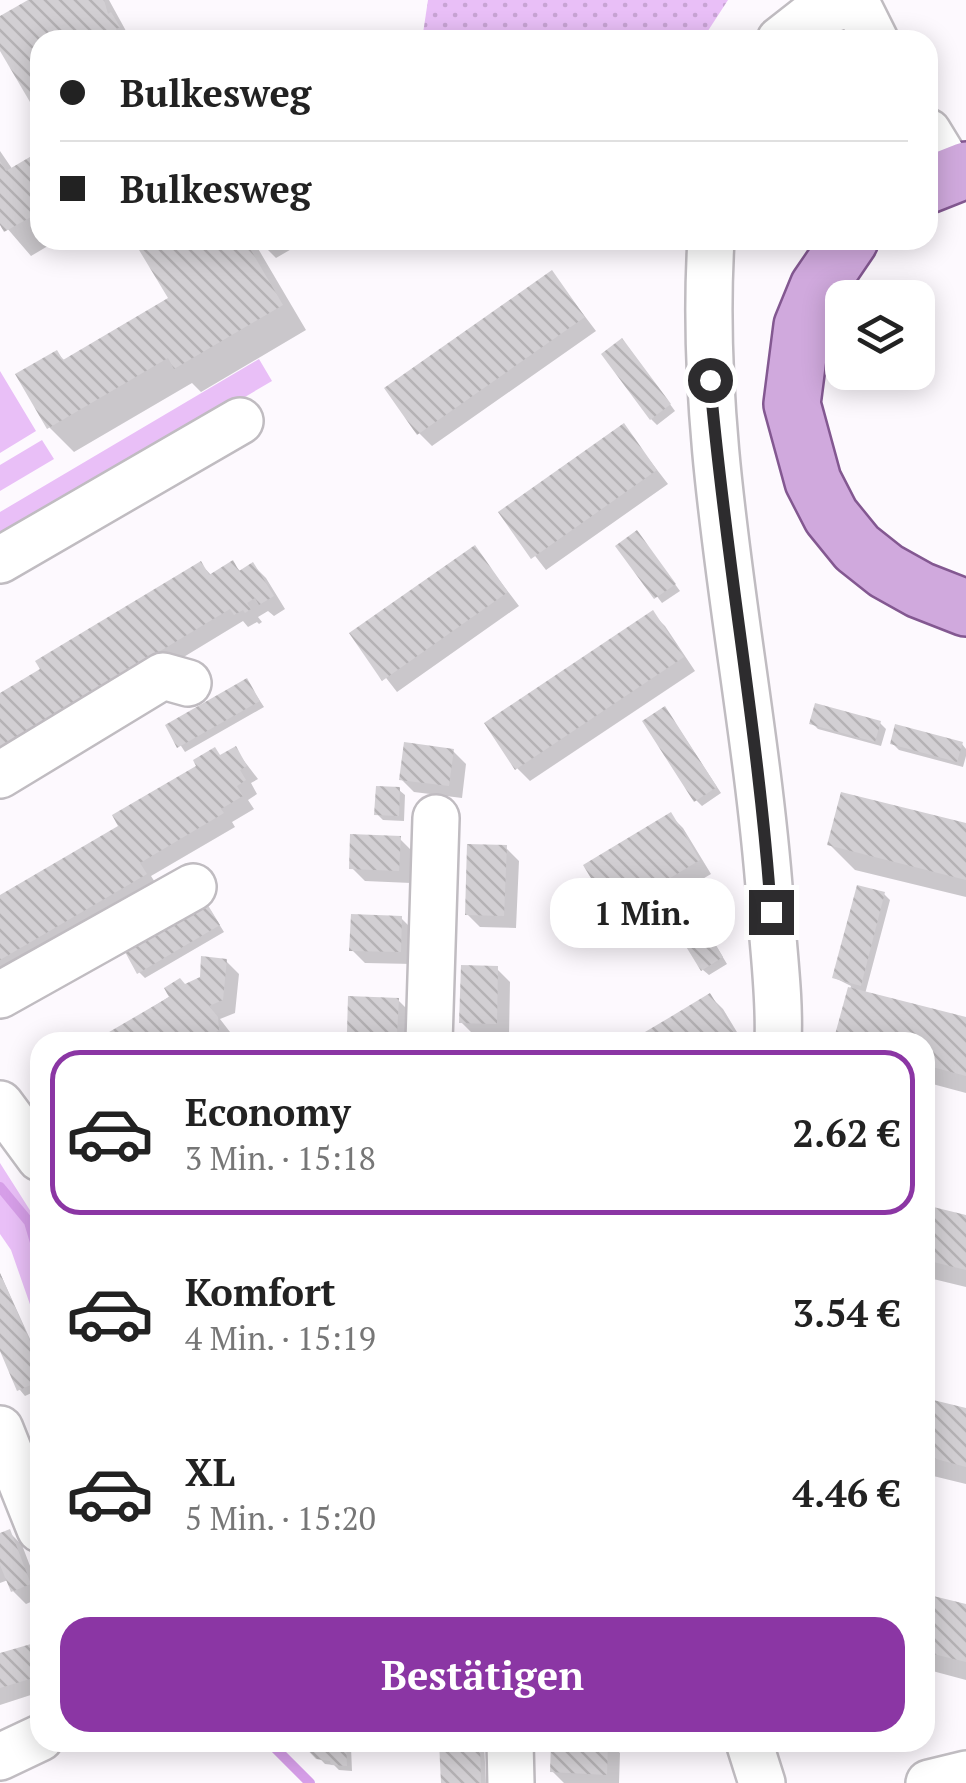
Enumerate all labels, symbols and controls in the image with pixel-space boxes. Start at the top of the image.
text: Bulkesweg [120,68,311,118]
text: Bulkesweg [120,164,311,214]
map controls [825,280,935,390]
button: layers [825,280,935,390]
route start [688,358,733,403]
callout: 1 Min. [551,877,736,947]
route end [749,890,794,935]
text: 1 Min. [594,892,691,934]
text: Economy [185,1087,351,1137]
icon: car [65,1088,155,1178]
text: 2.62 € [793,1108,900,1158]
text: 3 Min. · 15:18 [185,1137,376,1179]
text: Komfort [185,1267,336,1317]
icon: car [65,1268,155,1358]
text: 3.54 € [793,1288,900,1338]
text: 4 Min. · 15:19 [185,1317,376,1359]
text: XL [185,1447,235,1497]
icon: car [65,1448,155,1538]
text: 4.46 € [793,1468,900,1518]
text: 5 Min. · 15:20 [185,1497,376,1539]
button: Bestätigen [60,1617,905,1732]

